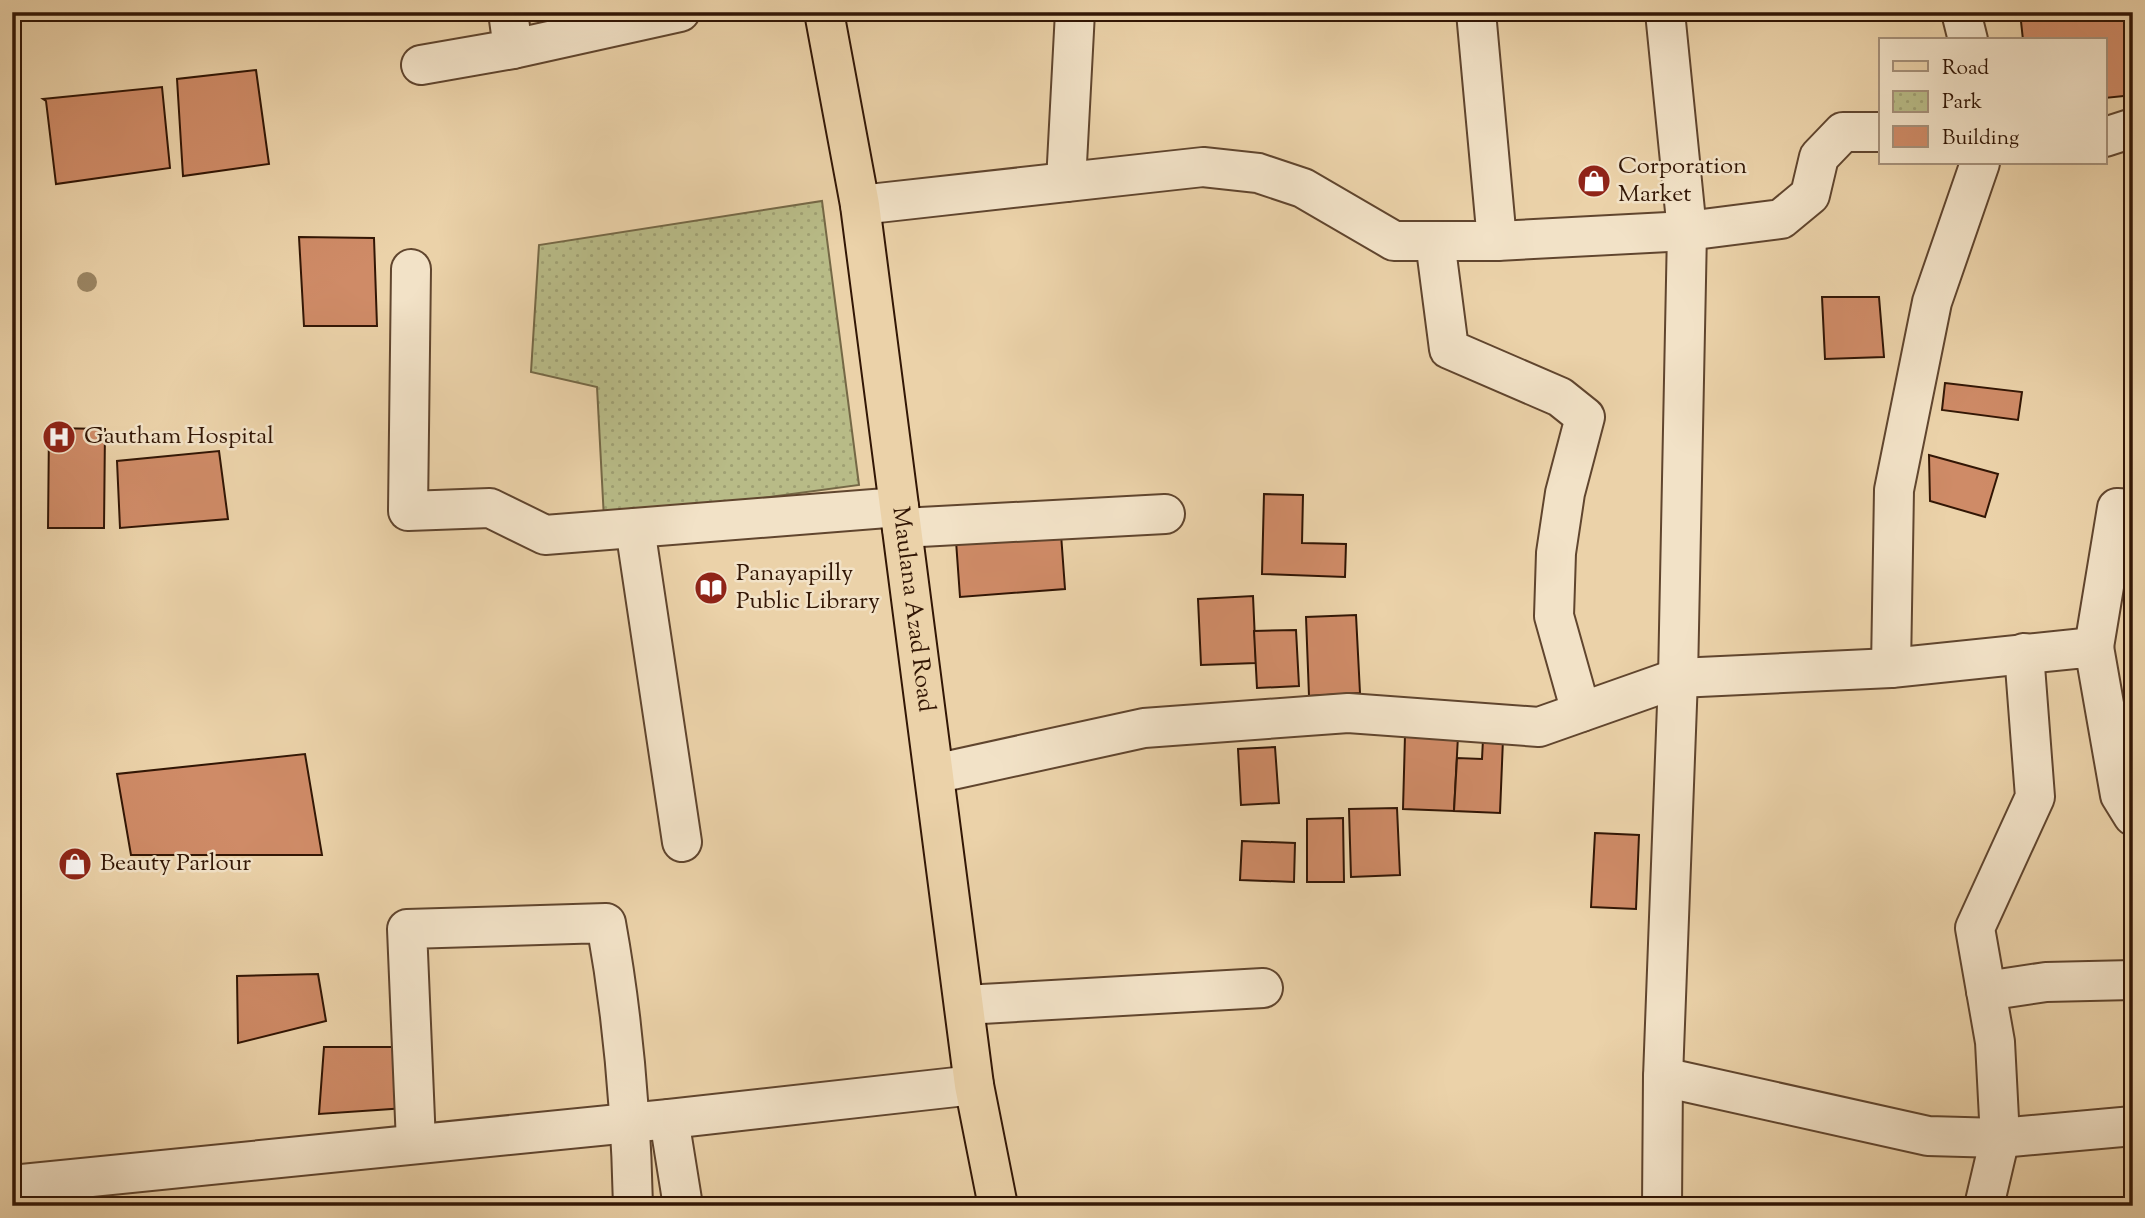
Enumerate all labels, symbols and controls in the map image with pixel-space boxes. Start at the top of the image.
legend [1879,38,2106,164]
text: Road [1942,54,1989,84]
text: Park [1942,88,1983,118]
text: Building [1942,124,2019,154]
place label: Corporation Market [1618,150,1747,212]
shop icon: Corporation Market [1575,162,1613,200]
hospital icon: Gautham Hospital [40,418,78,456]
place label: Gautham Hospital [84,420,274,454]
street label: Maulana Azad Road [882,505,943,714]
place label: Panayapilly Public Library [736,557,880,619]
library icon: Panayapilly Public Library [692,569,730,607]
shop icon: Beauty Parlour [56,845,94,883]
place label: Beauty Parlour [100,847,251,881]

